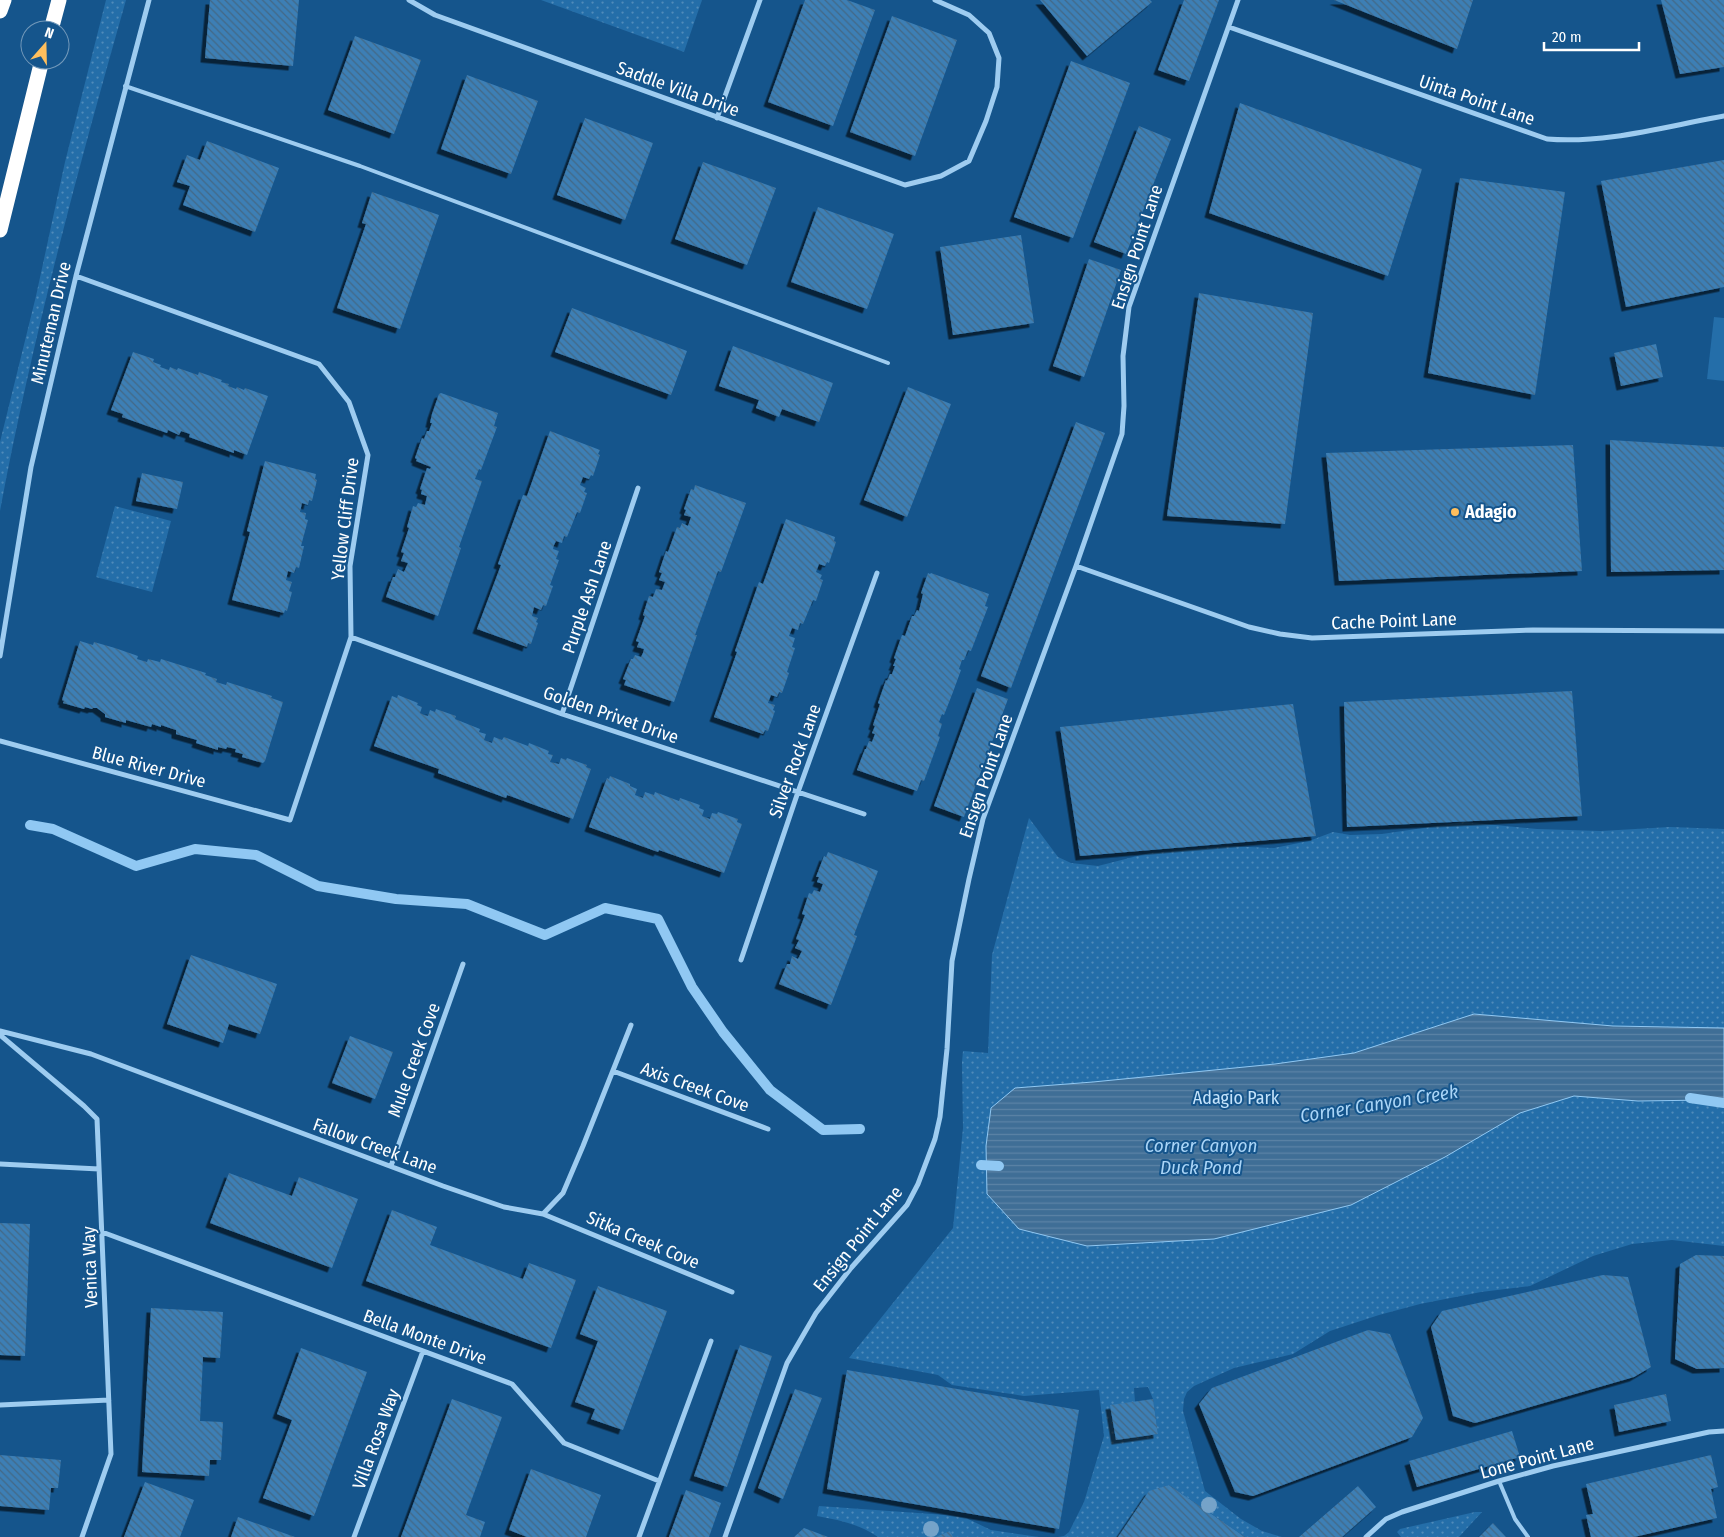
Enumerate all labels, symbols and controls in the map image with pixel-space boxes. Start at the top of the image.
north arrow [20,20,70,70]
scale bar [1544,20,1639,52]
text: N [42,24,56,43]
text: 20 m [1552,28,1582,46]
street label: Saddle Villa Drive [614,57,743,121]
street label: Uinta Point Lane [1416,70,1538,130]
street label: Ensign Point Lane [1107,182,1168,312]
street label: Minuteman Drive [26,259,76,386]
street label: Yellow Cliff Drive [327,456,363,582]
place label: Adagio [1464,501,1517,523]
marker: Adagio [1449,506,1461,518]
street label: Purple Ash Lane [557,538,617,656]
street label: Cache Point Lane [1331,608,1457,634]
street label: Golden Privet Drive [540,682,682,748]
street label: Silver Rock Lane [764,701,826,821]
street label: Ensign Point Lane [954,711,1018,841]
street label: Blue River Drive [90,741,208,793]
street label: Mule Creek Cove [383,1000,445,1120]
street label: Axis Creek Cove [638,1057,752,1117]
water label: Corner Canyon Creek [1298,1080,1460,1127]
park label: Adagio Park [1193,1087,1280,1109]
street label: Fallow Creek Lane [310,1113,440,1179]
water label: Corner Canyon Duck Pond [1145,1134,1257,1179]
street label: Ensign Point Lane [809,1182,907,1296]
street label: Sitka Creek Cove [583,1206,703,1274]
street label: Venica Way [78,1226,102,1308]
street label: Bella Monte Drive [360,1304,490,1370]
street label: Villa Rosa Way [348,1386,404,1492]
street label: Lone Point Lane [1478,1432,1597,1484]

